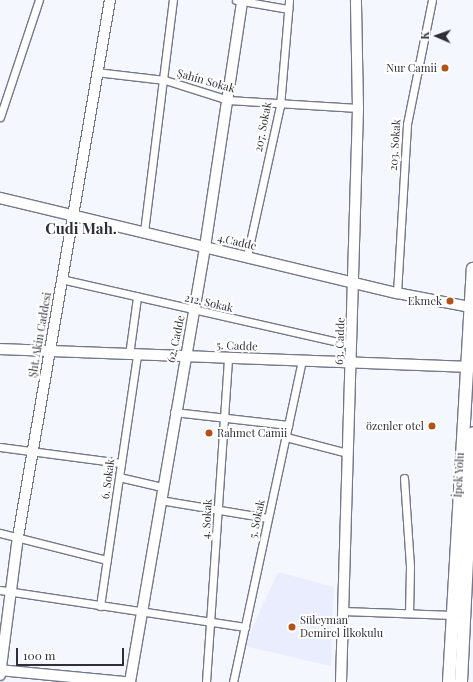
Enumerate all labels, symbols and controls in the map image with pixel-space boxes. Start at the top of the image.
north arrow [417,16,457,56]
text: K [417,31,432,40]
place label: Nur Camii [386,61,437,75]
marker: Nur Camii [440,63,450,73]
street label: Şahin Sokak [175,66,237,96]
street label: 207. Sokak [252,101,274,153]
street label: 203. Sokak [387,119,403,171]
district label: Cudi Mah. [45,220,117,238]
street label: 4.Cadde [216,231,258,253]
street label: Şht. Akin Caddesi [26,291,54,379]
street label: 212. Sokak [183,291,235,315]
place label: Ekmek [408,294,442,308]
marker: Ekmek [445,296,455,306]
street label: 62. Cadde [165,314,187,364]
street label: 63. Cadde [333,317,347,365]
street label: 5. Cadde [216,339,258,353]
place label: özenler otel [366,419,424,433]
marker: özenler otel [427,421,437,431]
place label: Rahmet Camii [217,426,287,440]
marker: Rahmet Camii [204,428,214,438]
street label: İpek Yolu [451,452,467,498]
street label: 6. Sokak [99,458,117,500]
street label: 5. Sokak [246,498,268,540]
street label: 4. Sokak [199,499,215,539]
place label: Süleyman Demirel İlkokulu [300,614,383,640]
marker: Süleyman Demirel İlkokulu [287,622,297,632]
scale bar [18,640,126,666]
text: 100 m [23,647,55,663]

